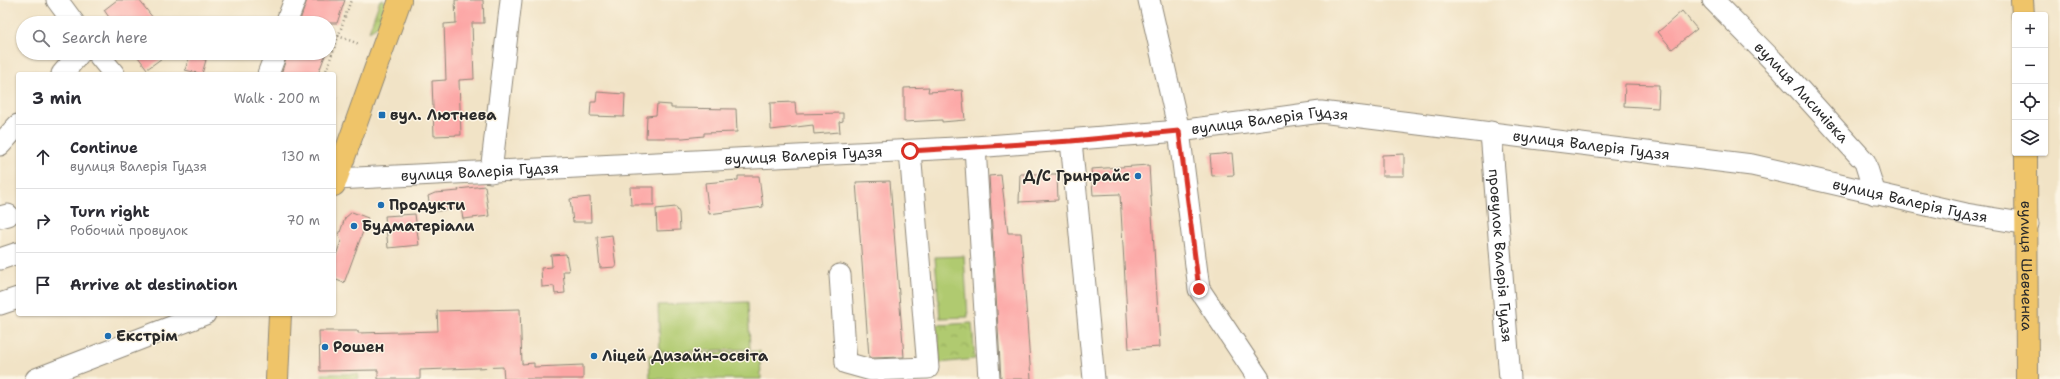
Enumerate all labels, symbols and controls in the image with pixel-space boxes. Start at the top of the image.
map controls [2012,12,2048,156]
button: + [2012,12,2048,48]
search box [16,16,336,60]
icon: search [30,27,52,49]
text: Search here [62,28,148,48]
street label: вулиця Лисичівка [1750,38,1854,148]
button: − [2012,48,2048,84]
button: locate [2012,84,2048,120]
text: 3 min [32,87,82,109]
text: Walk · 200 m [234,90,320,107]
street label: вулиця Валерія Гудзя [1190,102,1349,139]
place label: вул. Лютнева [390,105,497,125]
marker: вул. Лютнева [377,110,387,120]
button: layers [2012,120,2048,156]
street label: вулиця Валерія Гудзя [1512,126,1671,165]
text: Continue [70,138,138,158]
street label: вулиця Валерія Гудзя [724,142,883,170]
route start [901,142,919,160]
icon: ahead [32,146,54,168]
text: 130 m [282,148,320,165]
text: вулиця Валерія Гудзя [70,158,207,175]
street label: вулиця Валерія Гудзя [400,158,559,186]
place label: Д/С Гринрайс [1023,166,1130,186]
street label: провулок Валерія Гудзя [1484,168,1517,343]
marker: Д/С Гринрайс [1133,171,1143,181]
street label: вулиця Валерія Гудзя [1831,174,1989,227]
place label: Продукти [389,195,466,215]
marker: Продукти [376,200,386,210]
street label: вулиця Шевченка [2016,201,2037,332]
text: Turn right [70,202,150,222]
icon: right [32,210,54,232]
text: 70 m [286,212,320,229]
place label: Будматеріали [362,216,475,236]
marker: Будматеріали [349,221,359,231]
text: Робочий провулок [70,222,188,239]
icon: arrive [32,274,54,296]
text: Arrive at destination [70,275,238,295]
route end [1190,280,1208,298]
place label: Екстрім [116,326,178,346]
marker: Екстрім [103,331,113,341]
place label: Рошен [333,337,384,357]
marker: Рошен [320,342,330,352]
place label: Ліцей Дизайн-освіта [602,346,769,366]
marker: Ліцей Дизайн-освіта [589,351,599,361]

